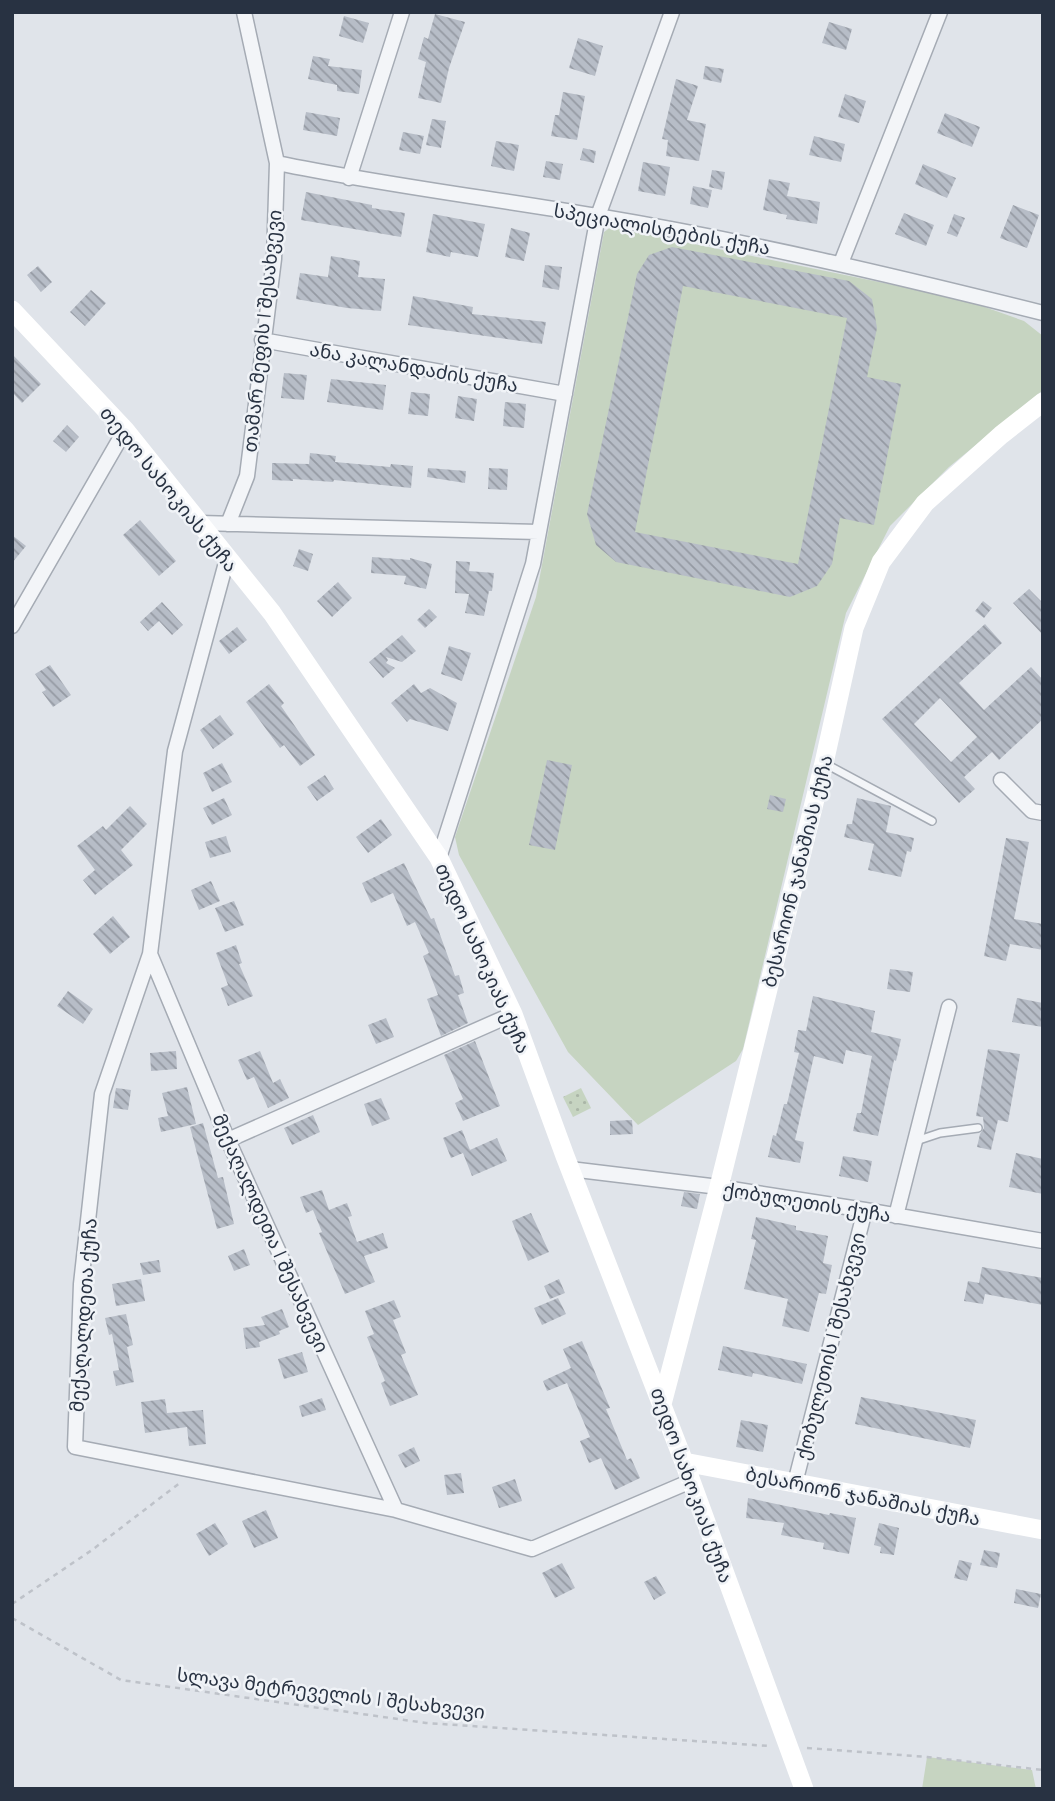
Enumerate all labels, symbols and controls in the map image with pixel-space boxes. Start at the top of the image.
street label: სპეციალისტების ქუჩა [552,199,772,261]
street label: თამარ მეფის I შესახვევი [238,209,287,454]
street label: ანა კალანდაძის ქუჩა [308,338,520,398]
street label: თედო სახოკიას ქუჩა [94,402,242,577]
street label: ბესარიონ ჯანაშიას ქუჩა [757,753,838,990]
street label: თედო სახოკიას ქუჩა [429,859,535,1057]
street label: მექაღალდეთა I შესახვევი [206,1110,334,1357]
street label: ქობულეთის ქუჩა [721,1178,892,1228]
street label: მექაღალდეთა ქუჩა [65,1217,103,1413]
street label: ქობულეთის I შესახვევი [791,1230,871,1463]
street label: თედო სახოკიას ქუჩა [645,1384,738,1586]
street label: ბესარიონ ჯანაშიას ქუჩა [744,1462,982,1531]
street label: სლავა მეტრეველის I შესახვევი [175,1663,486,1725]

